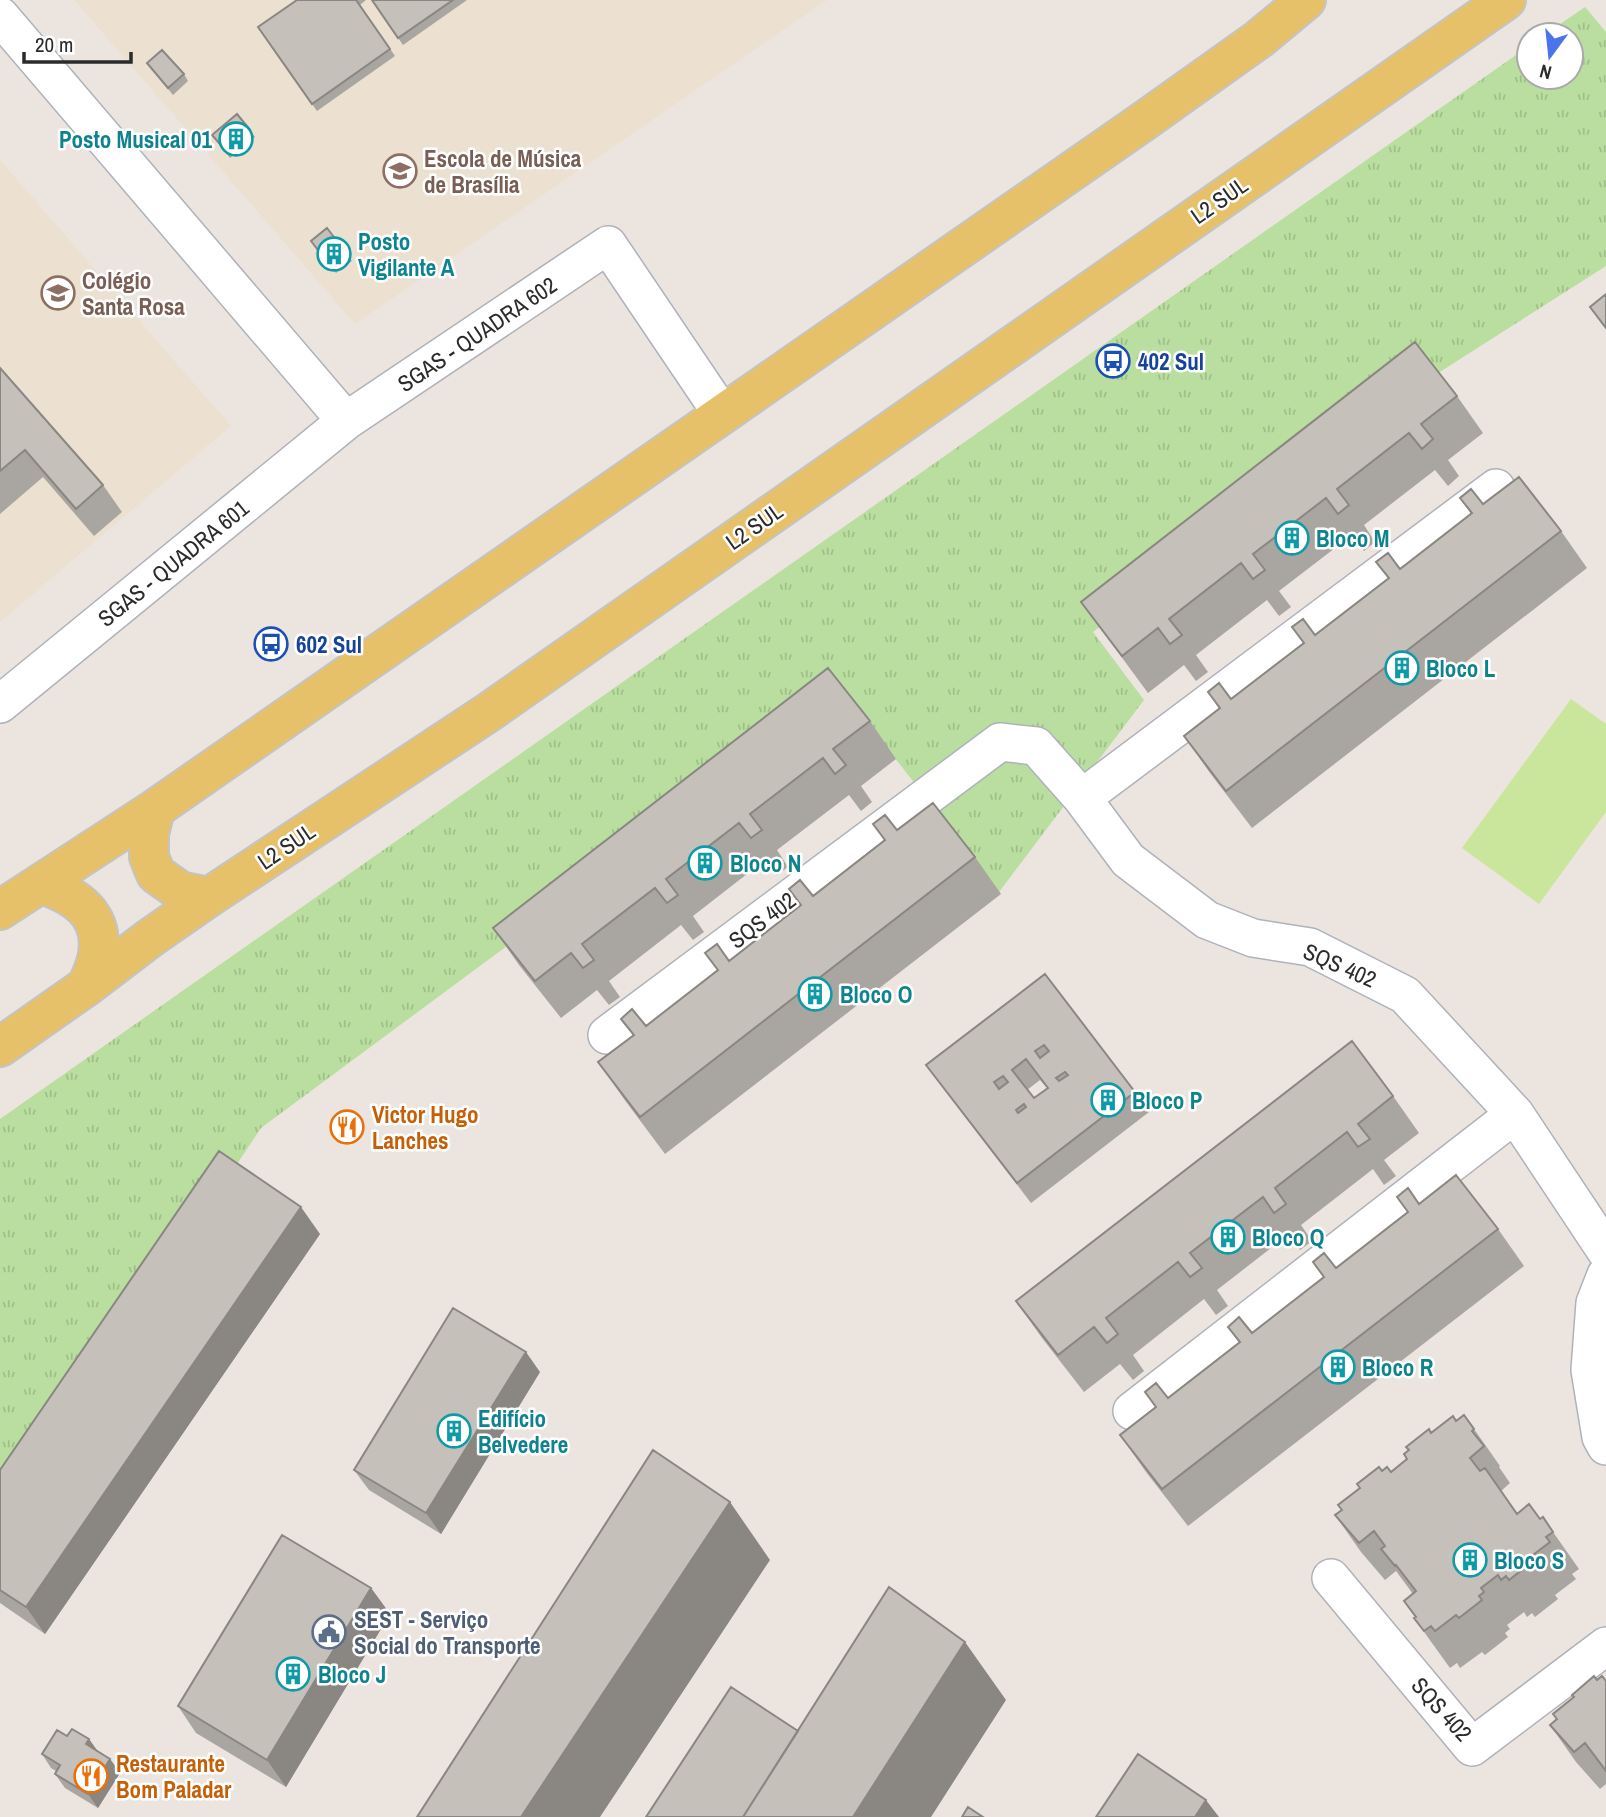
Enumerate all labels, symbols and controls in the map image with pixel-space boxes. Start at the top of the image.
scale bar [24,21,131,65]
north arrow [1515,21,1585,91]
text: 20 m [35,30,73,59]
text: N [1537,58,1554,86]
building icon: Posto Musical 01 [217,120,255,158]
place label: Posto Musical 01 [59,124,213,155]
place label: Escola de Música de Brasília [424,143,582,200]
school or university icon: Escola de Música de Brasília [381,152,419,190]
street label: L2 SUL [1184,169,1254,231]
place label: Posto Vigilante A [358,226,455,283]
building icon: Posto Vigilante A [315,235,353,273]
place label: Colégio Santa Rosa [82,265,185,322]
street label: SGAS - QUADRA 602 [391,269,563,399]
school or university icon: Colégio Santa Rosa [39,274,77,312]
bus stop icon: 402 Sul [1094,342,1132,380]
place label: 402 Sul [1138,346,1204,377]
street label: SGAS - QUADRA 601 [91,492,255,633]
street label: L2 SUL [719,495,789,557]
building icon: Bloco M [1273,519,1311,557]
place label: Bloco M [1316,523,1389,554]
bus stop icon: 602 Sul [252,625,290,663]
place label: 602 Sul [296,629,362,660]
building icon: Bloco L [1383,649,1421,687]
place label: Bloco L [1426,653,1495,684]
street label: L2 SUL [251,815,321,876]
building icon: Bloco N [686,844,724,882]
place label: Bloco N [730,848,801,879]
street label: SQS 402 [722,885,802,955]
street label: SQS 402 [1299,935,1381,995]
building icon: Bloco O [796,975,834,1013]
place label: Bloco O [840,979,912,1010]
building icon: Bloco P [1089,1081,1127,1119]
place label: Bloco P [1132,1085,1202,1116]
place label: Victor Hugo Lanches [372,1099,479,1156]
restaurant icon: Victor Hugo Lanches [328,1108,366,1146]
building icon: Bloco Q [1209,1218,1247,1256]
place label: Bloco Q [1252,1222,1324,1253]
building icon: Bloco R [1319,1348,1357,1386]
place label: Bloco R [1362,1352,1434,1383]
place label: Edifício Belvedere [478,1403,568,1460]
building icon: Edifício Belvedere [435,1412,473,1450]
building icon: Bloco S [1451,1541,1489,1579]
place label: Bloco S [1494,1545,1564,1576]
place label: SEST - Serviço Social do Transporte [354,1604,541,1661]
public building icon: SEST - Serviço Social do Transporte [310,1613,348,1651]
building icon: Bloco J [274,1655,312,1693]
place label: Bloco J [318,1659,386,1690]
street label: SQS 402 [1405,1670,1479,1748]
place label: Restaurante Bom Paladar [116,1748,232,1805]
restaurant icon: Restaurante Bom Paladar [72,1757,110,1795]

